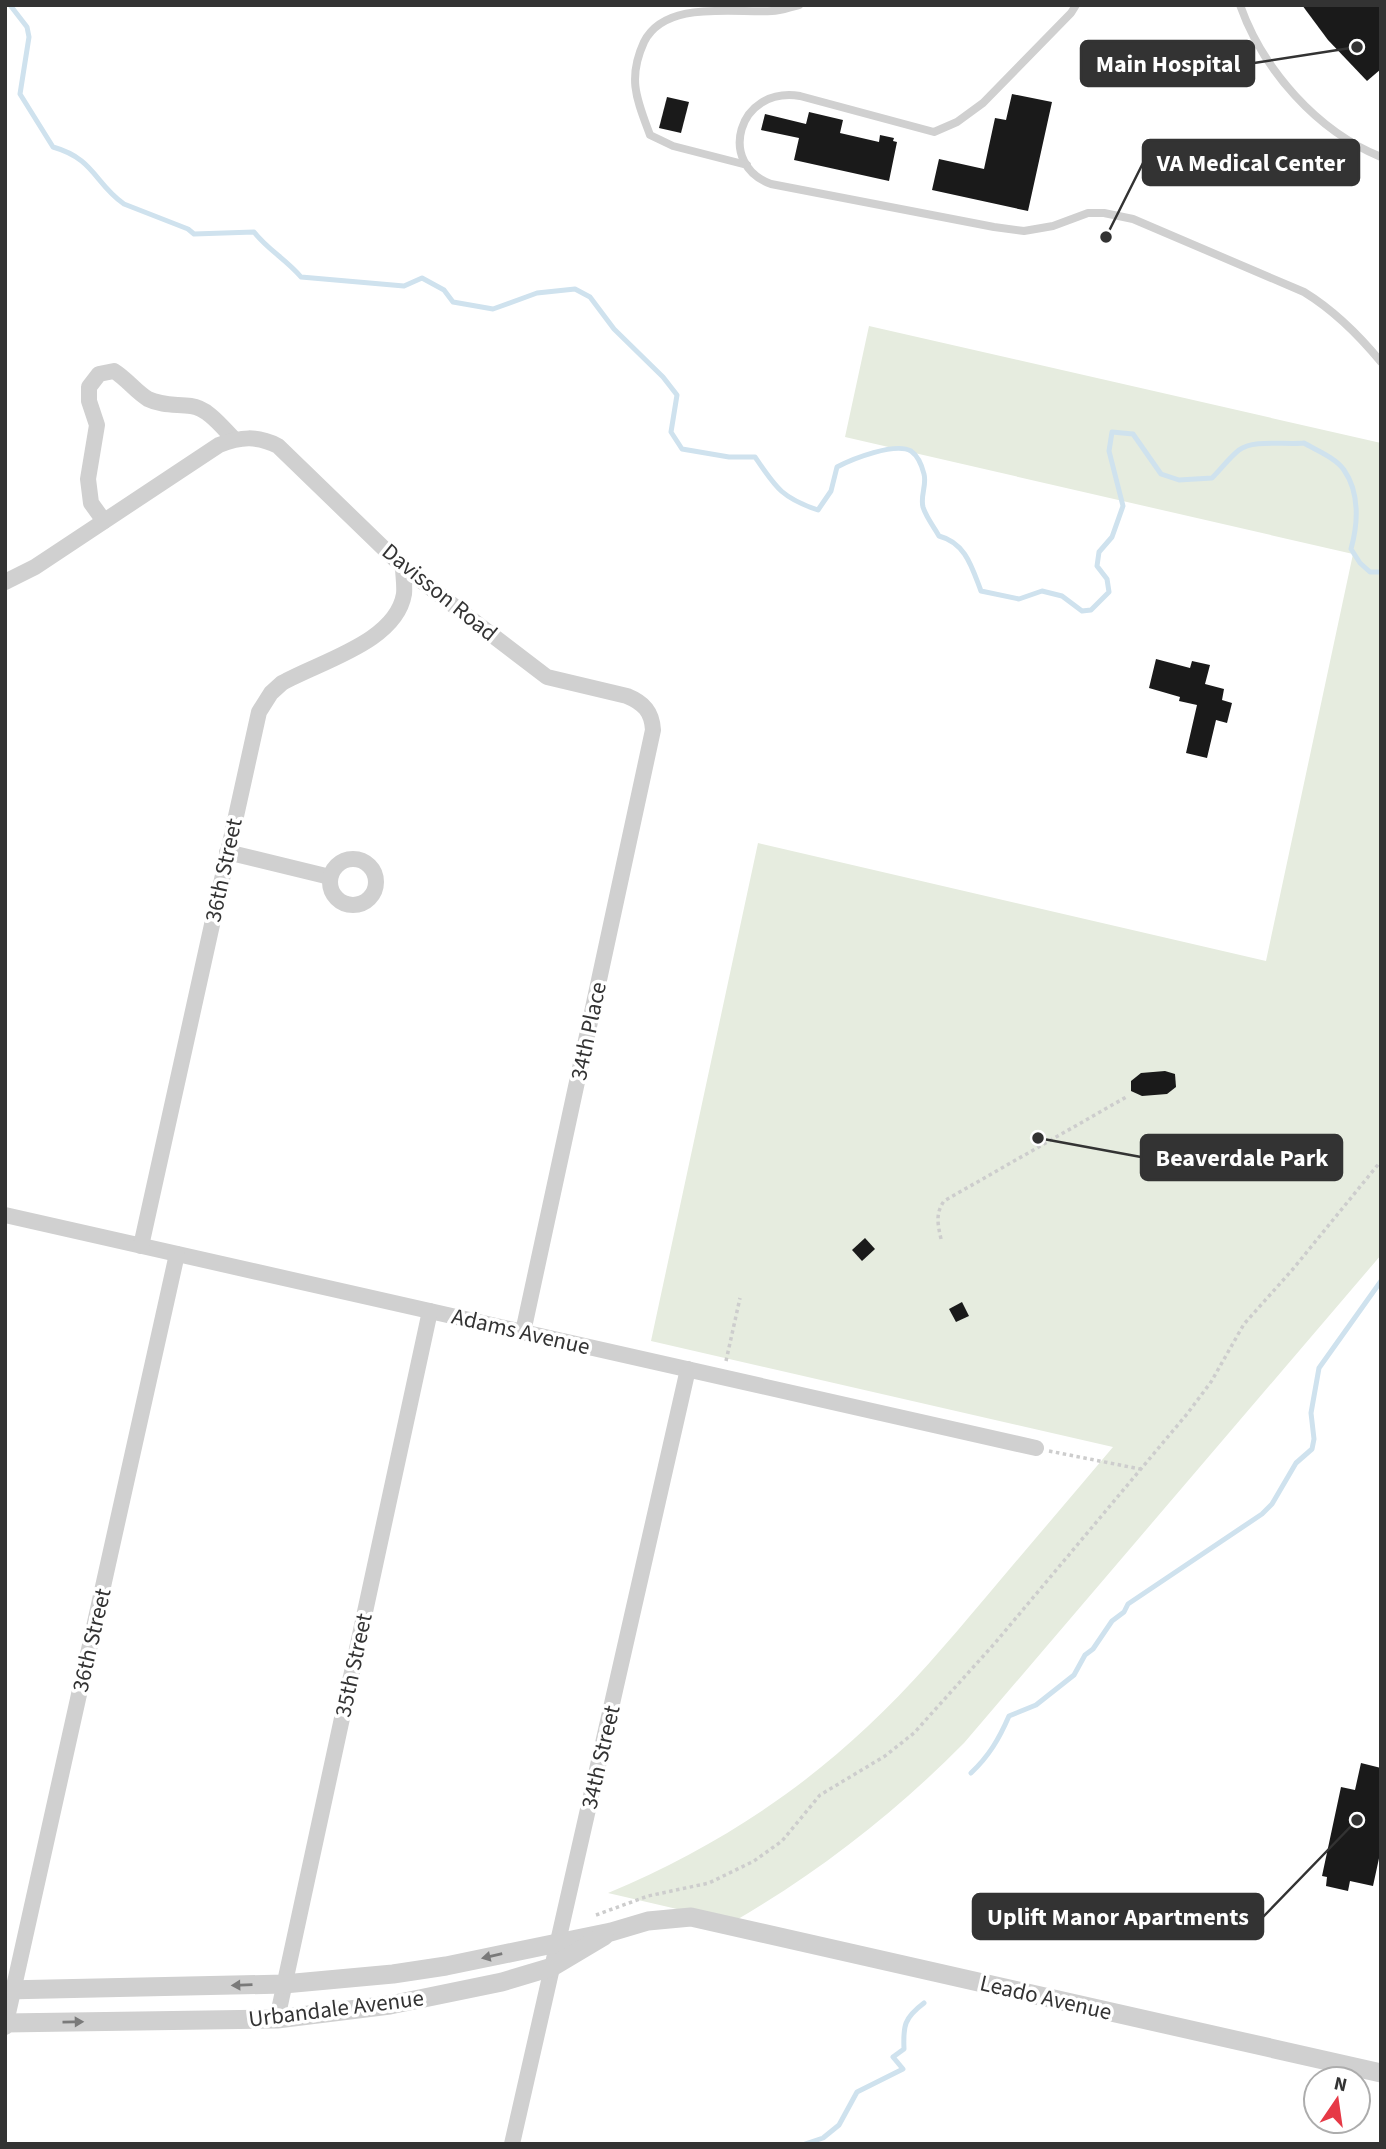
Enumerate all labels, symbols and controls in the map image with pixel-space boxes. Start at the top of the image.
callout: Main Hospital [1081,41,1254,86]
text: Main Hospital [1096,47,1240,82]
callout: VA Medical Center [1143,140,1359,185]
text: VA Medical Center [1156,146,1346,181]
street label: Davisson Road [375,535,505,649]
street label: 36th Street [196,815,251,925]
street label: 34th Place [562,979,615,1083]
callout: Beaverdale Park [1141,1135,1342,1180]
text: Beaverdale Park [1156,1141,1329,1176]
street label: Adams Avenue [448,1300,593,1363]
street label: 36th Street [64,1585,119,1695]
street label: 35th Street [326,1610,381,1720]
street label: 34th Street [573,1702,628,1812]
callout: Uplift Manor Apartments [973,1894,1263,1939]
text: Uplift Manor Apartments [987,1900,1249,1935]
one-way arrow [481,1950,503,1961]
street label: Leado Avenue [977,1966,1115,2029]
one-way arrow [231,1980,253,1991]
street label: Urbandale Avenue [246,1981,426,2036]
one-way arrow [63,2016,85,2028]
north arrow [1302,2065,1372,2135]
text: N [1331,2070,1350,2099]

